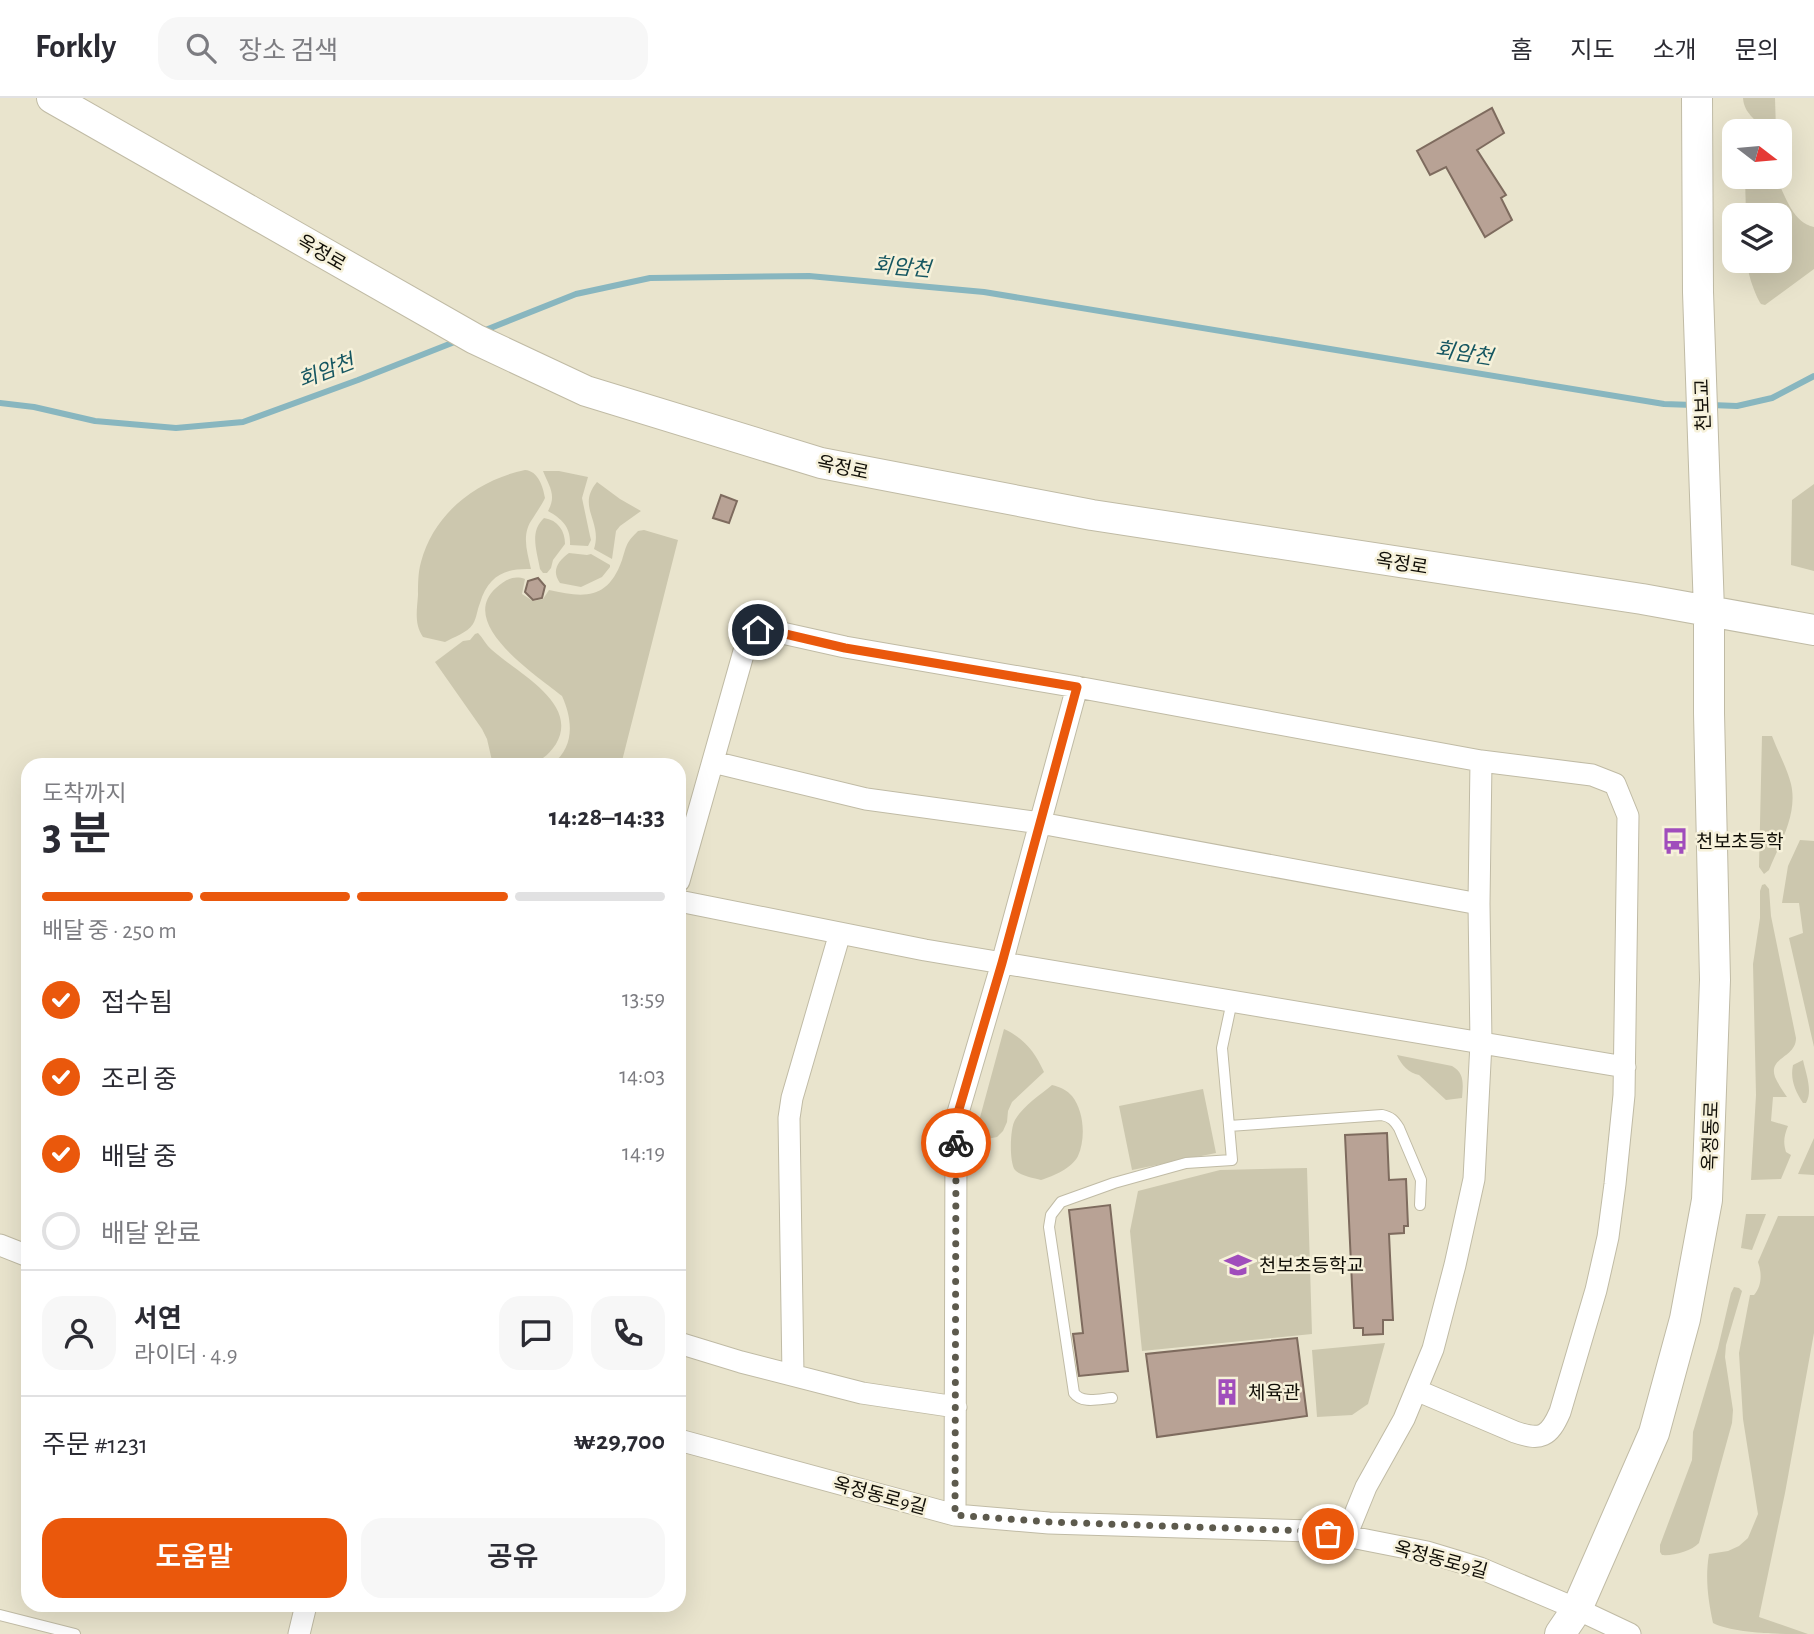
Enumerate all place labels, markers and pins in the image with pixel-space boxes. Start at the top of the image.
pin [728,600,788,660]
bus stop icon: 천보초등학 [1660,826,1690,856]
place label: 천보초등학 [1696,832,1784,852]
school or university icon: 천보초등학교 [1223,1250,1253,1280]
place label: 천보초등학교 [1259,1256,1364,1276]
building icon: 체육관 [1212,1377,1242,1407]
place label: 체육관 [1248,1383,1300,1403]
pin [1298,1504,1358,1564]

